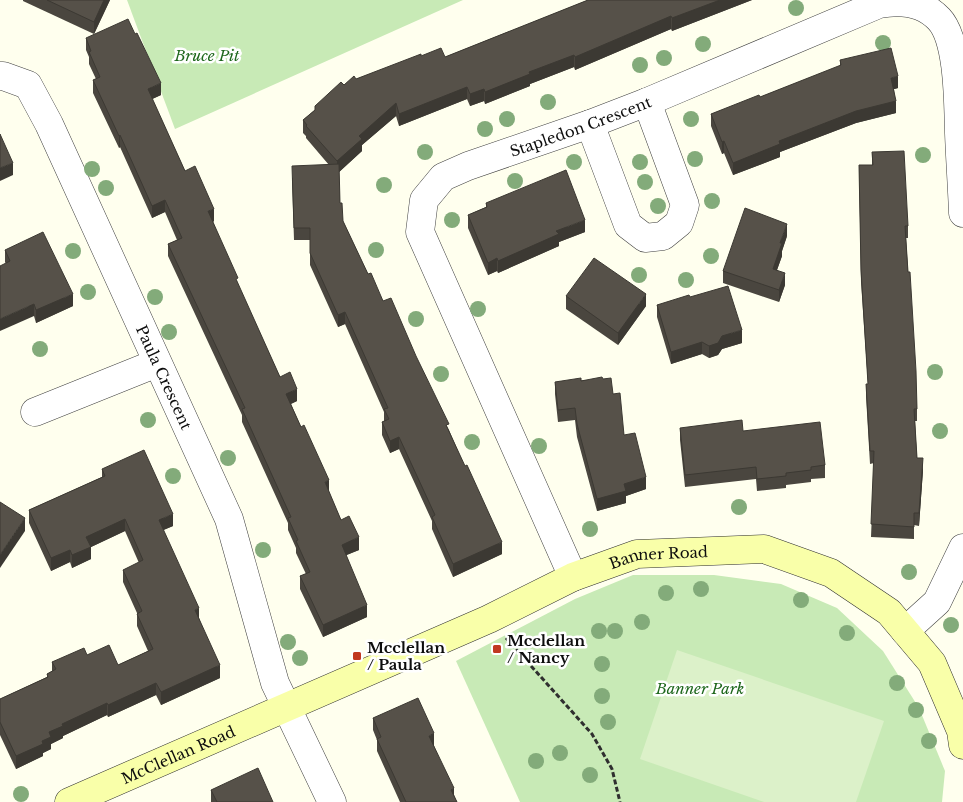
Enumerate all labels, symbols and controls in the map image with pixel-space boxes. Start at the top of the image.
park label: Bruce Pit [174,46,240,65]
street label: Stapledon Crescent [507,92,654,160]
street label: Paula Crescent [132,322,197,433]
street label: Banner Road [606,542,708,573]
place label: Mcclellan / Nancy [507,631,585,667]
place label: Mcclellan / Paula [367,638,445,674]
marker: Mcclellan / Nancy [491,643,503,655]
marker: Mcclellan / Paula [351,650,363,662]
park label: Banner Park [655,679,744,698]
street label: McClellan Road [118,721,238,788]

